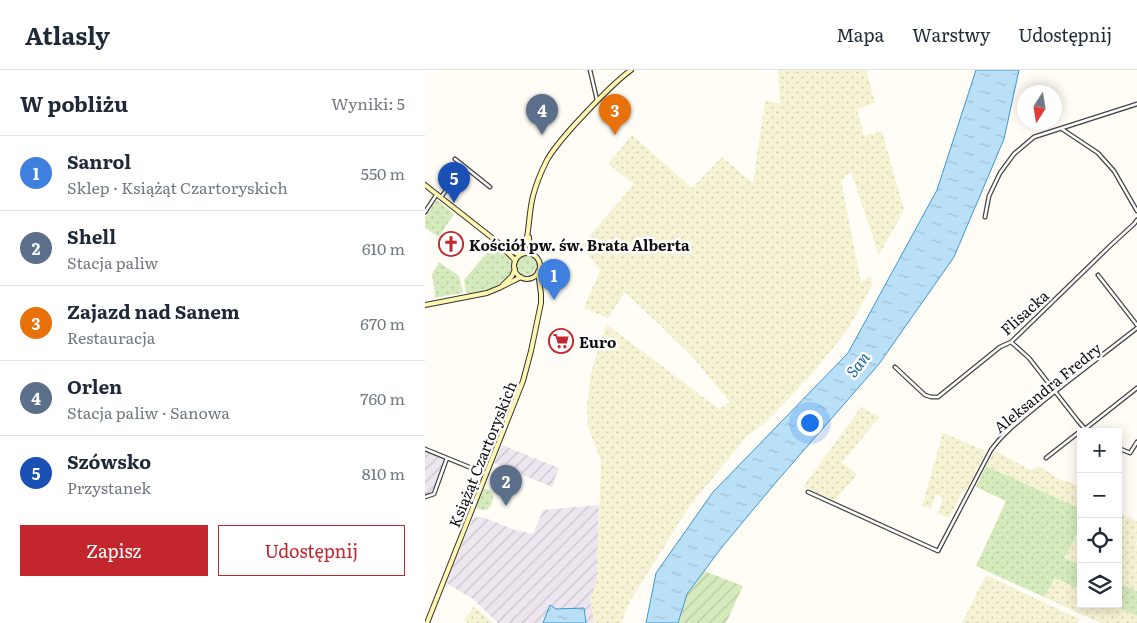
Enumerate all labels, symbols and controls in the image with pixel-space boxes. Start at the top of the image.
text: Atlasly [25,17,110,52]
text: Mapa [836,21,884,48]
text: Warstwy [912,21,990,48]
text: Udostępnij [1018,21,1112,48]
north arrow [1017,85,1062,130]
text: W pobliżu [20,87,128,118]
text: Wyniki: 5 [331,91,405,115]
pin: 4 [526,94,558,135]
pin: 3 [599,94,631,135]
text: Sanrol [67,147,131,175]
text: 1 [33,161,39,185]
text: 550 m [361,161,405,185]
pin: 5 [438,162,470,203]
text: Sklep · Książąt Czartoryskich [67,175,288,199]
text: Shell [67,222,116,250]
church icon: Kościół pw. św. Brata Alberta [438,231,464,257]
place label: Kościół pw. św. Brata Alberta [469,233,690,256]
text: 2 [32,236,40,260]
text: 610 m [362,236,405,260]
text: Stacja paliw [67,250,158,274]
pin: 1 [538,259,570,300]
street label: Flisacka [995,283,1054,340]
text: Zajazd nad Sanem [67,297,240,325]
text: 3 [32,311,40,335]
text: 670 m [360,311,405,335]
text: Restauracja [67,325,155,349]
supermarket icon: Euro [548,328,574,354]
place label: Euro [579,330,616,353]
street label: Aleksandra Fredry [988,336,1106,438]
water label: San [839,346,875,382]
text: Orlen [67,372,122,400]
street label: Książąt Czartoryskich [442,377,522,531]
text: 4 [31,386,41,410]
text: 760 m [360,386,405,410]
text: Stacja paliw · Sanowa [67,400,230,424]
your location [797,410,823,436]
map controls [1077,428,1122,608]
button: + [1077,428,1122,473]
text: Szówsko [67,447,151,475]
text: 5 [32,461,40,485]
text: 810 m [362,461,405,485]
pin: 2 [490,465,522,506]
button: − [1077,473,1122,518]
text: Przystanek [67,475,151,499]
button: locate [1077,518,1122,563]
button: Zapisz [20,525,208,576]
button: Udostępnij [218,525,405,576]
button: layers [1077,563,1122,608]

